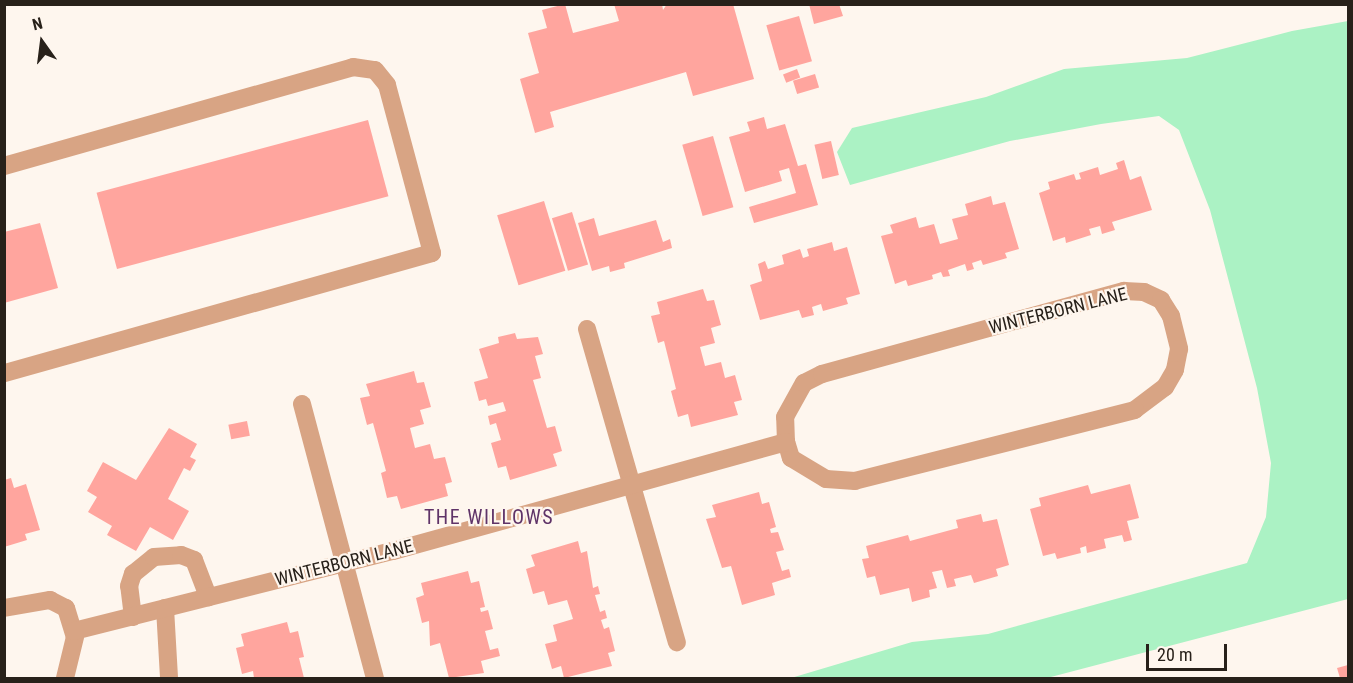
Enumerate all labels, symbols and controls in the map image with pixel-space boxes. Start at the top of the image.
north arrow [12,12,72,72]
text: N [30,14,45,34]
street label: WINTERBORN LANE [987,283,1129,339]
district label: THE WILLOWS [424,505,554,529]
street label: WINTERBORN LANE [273,535,415,591]
scale bar [1149,632,1230,670]
text: 20 m [1157,644,1192,665]

